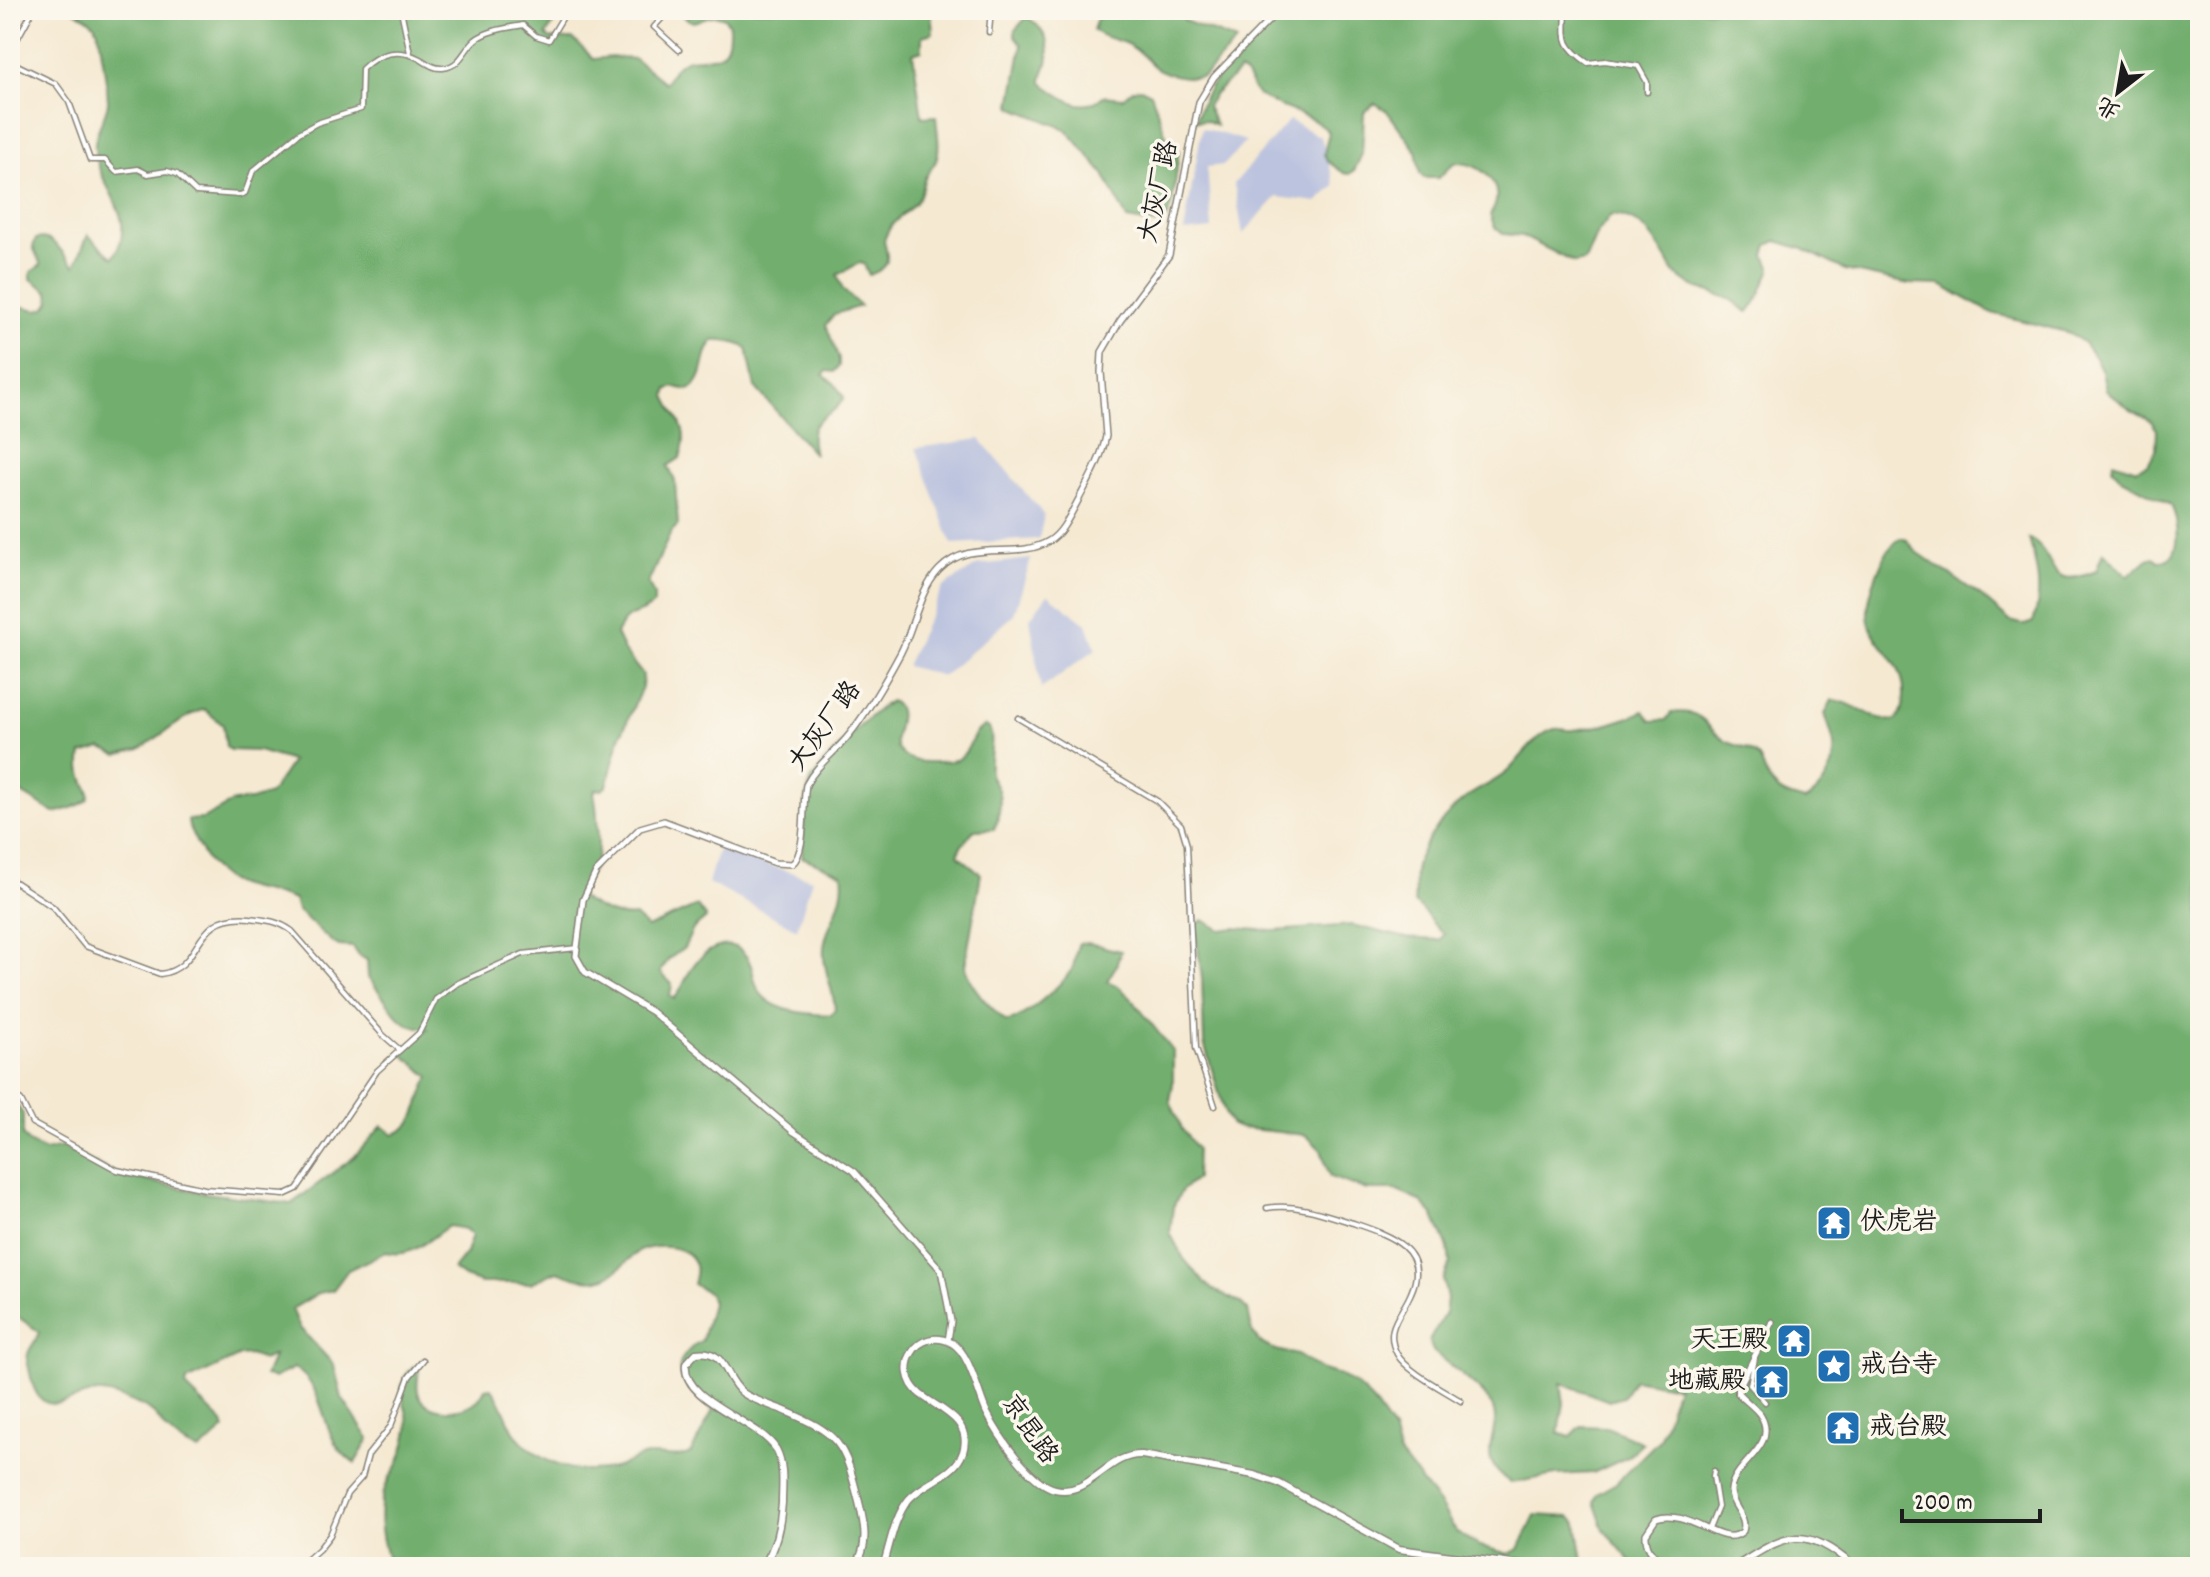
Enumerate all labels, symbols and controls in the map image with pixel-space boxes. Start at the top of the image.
north arrow [2078,52,2158,132]
text: 北 [2092,87,2127,125]
street label: 大灰厂路 [1131,137,1189,247]
street label: 大灰厂路 [780,674,872,780]
temple icon: 伏虎岩 [1815,1204,1853,1242]
place label: 伏虎岩 [1860,1205,1938,1242]
temple icon: 天王殿 [1775,1322,1813,1360]
place label: 天王殿 [1690,1323,1768,1360]
place icon: 戒台寺 [1815,1347,1853,1385]
place label: 戒台寺 [1860,1348,1938,1385]
temple icon: 地藏殿 [1753,1363,1791,1401]
place label: 地藏殿 [1668,1364,1746,1401]
street label: 京昆路 [990,1387,1066,1473]
temple icon: 戒台殿 [1824,1409,1862,1447]
place label: 戒台殿 [1869,1410,1947,1447]
scale bar [1902,1473,2040,1523]
text: 200 m [1914,1487,1973,1521]

